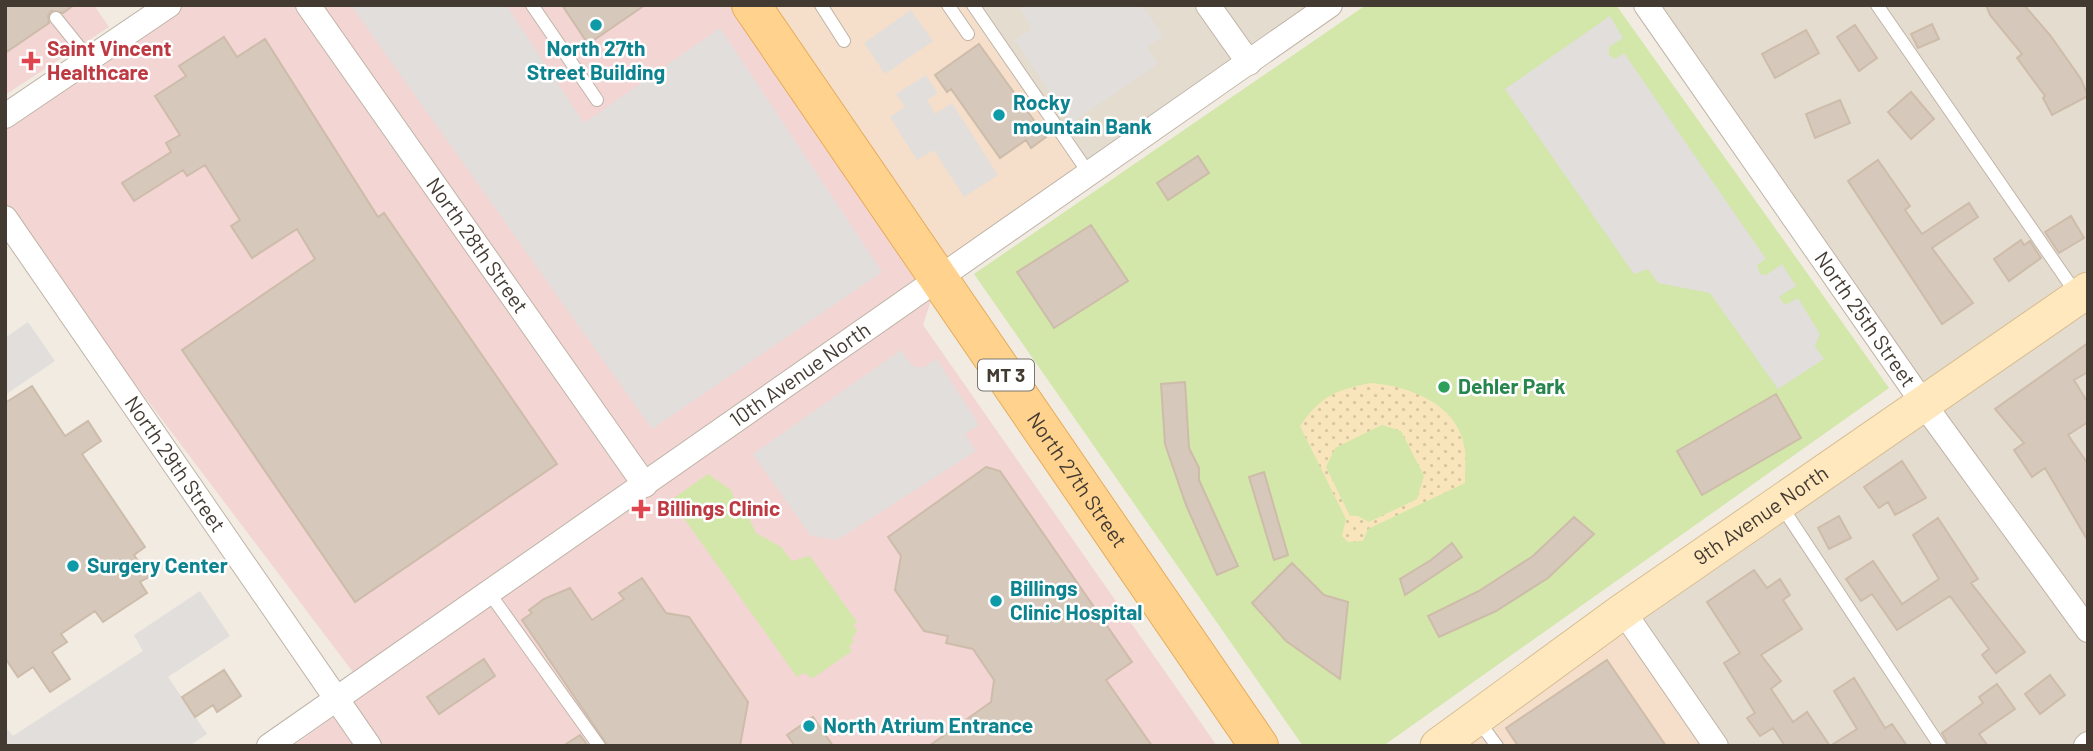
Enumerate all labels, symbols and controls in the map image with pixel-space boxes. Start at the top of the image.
marker: North 27th Street Building [588,17,604,33]
place label: Saint Vincent Healthcare [47,35,171,84]
place label: North 27th Street Building [527,35,665,84]
marker: Saint Vincent Healthcare [21,51,41,71]
place label: Rocky mountain Bank [1013,89,1152,138]
marker: Rocky mountain Bank [991,107,1007,123]
street label: North 28th Street [422,172,534,317]
street label: North 25th Street [1810,246,1922,391]
street label: 10th Avenue North [724,316,875,432]
road number: MT 3 [978,360,1034,390]
place label: Dehler Park [1458,373,1565,398]
marker: Dehler Park [1436,379,1452,395]
street label: North 29th Street [120,391,232,536]
street label: North 27th Street [1023,407,1133,552]
street label: 9th Avenue North [1688,459,1832,569]
place label: Billings Clinic [657,495,780,520]
marker: Billings Clinic [631,499,651,519]
place label: Surgery Center [87,552,228,577]
marker: Surgery Center [65,558,81,574]
place label: Billings Clinic Hospital [1010,575,1142,624]
marker: Billings Clinic Hospital [988,593,1004,609]
place label: North Atrium Entrance [823,712,1033,737]
marker: North Atrium Entrance [801,718,817,734]

